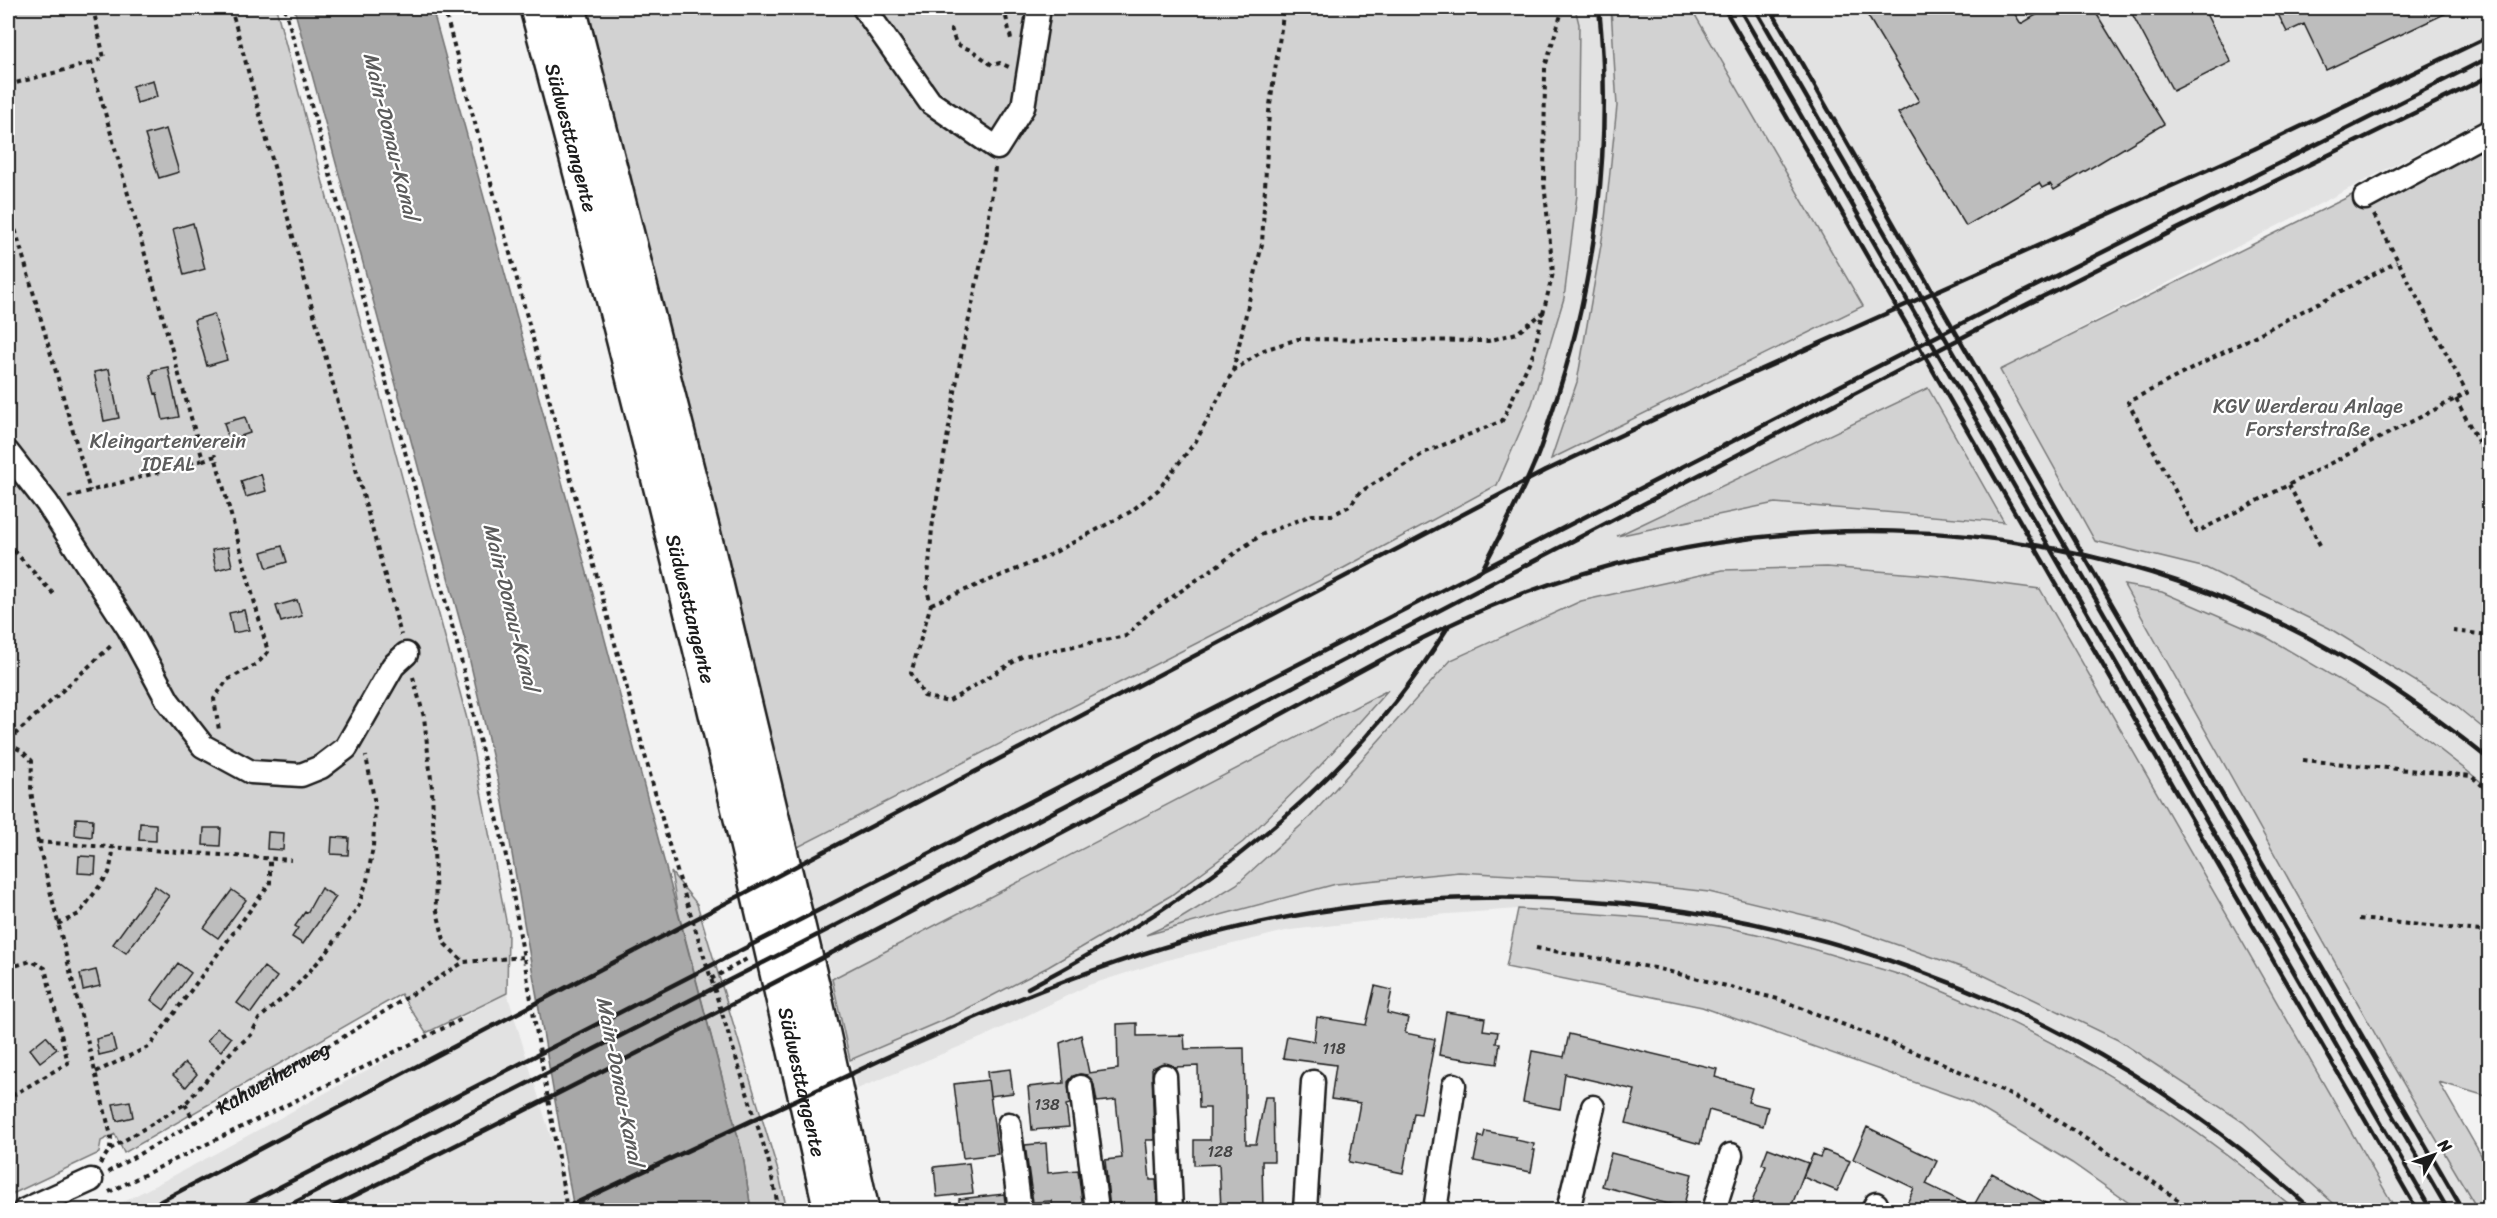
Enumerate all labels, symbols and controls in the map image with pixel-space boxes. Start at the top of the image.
water label: Main-Donau-Kanal [352,48,431,229]
street label: Südwesttangente [535,59,608,216]
park label: KGV Werderau Anlage Forsterstraße [2213,389,2403,447]
park label: Kleingartenverein IDEAL [90,424,246,482]
water label: Main-Donau-Kanal [472,519,551,700]
street label: Südwesttangente [655,530,726,687]
water label: Main-Donau-Kanal [585,993,656,1174]
street label: Südwesttangente [768,1003,836,1160]
street label: Kuhweiherweg [209,1031,336,1124]
house number: 118 [1322,1034,1346,1063]
house number: 138 [1034,1090,1060,1119]
north arrow [2404,1125,2464,1185]
text: N [2430,1131,2460,1160]
house number: 128 [1207,1137,1233,1166]

